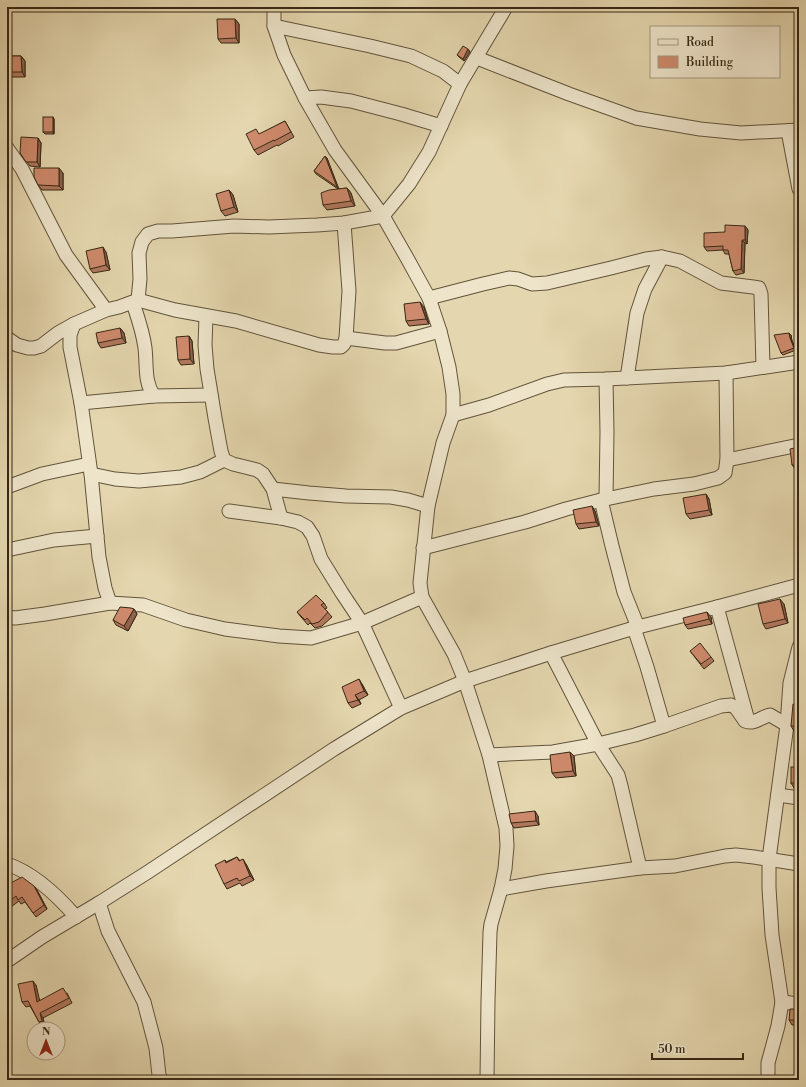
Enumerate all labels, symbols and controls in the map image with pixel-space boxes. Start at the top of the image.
legend [650,26,780,78]
text: Road [686,35,714,50]
text: Building [685,55,734,70]
north arrow [26,1021,66,1061]
text: N [42,1025,51,1039]
scale bar [652,1035,743,1061]
text: 50 m [658,1042,686,1057]

